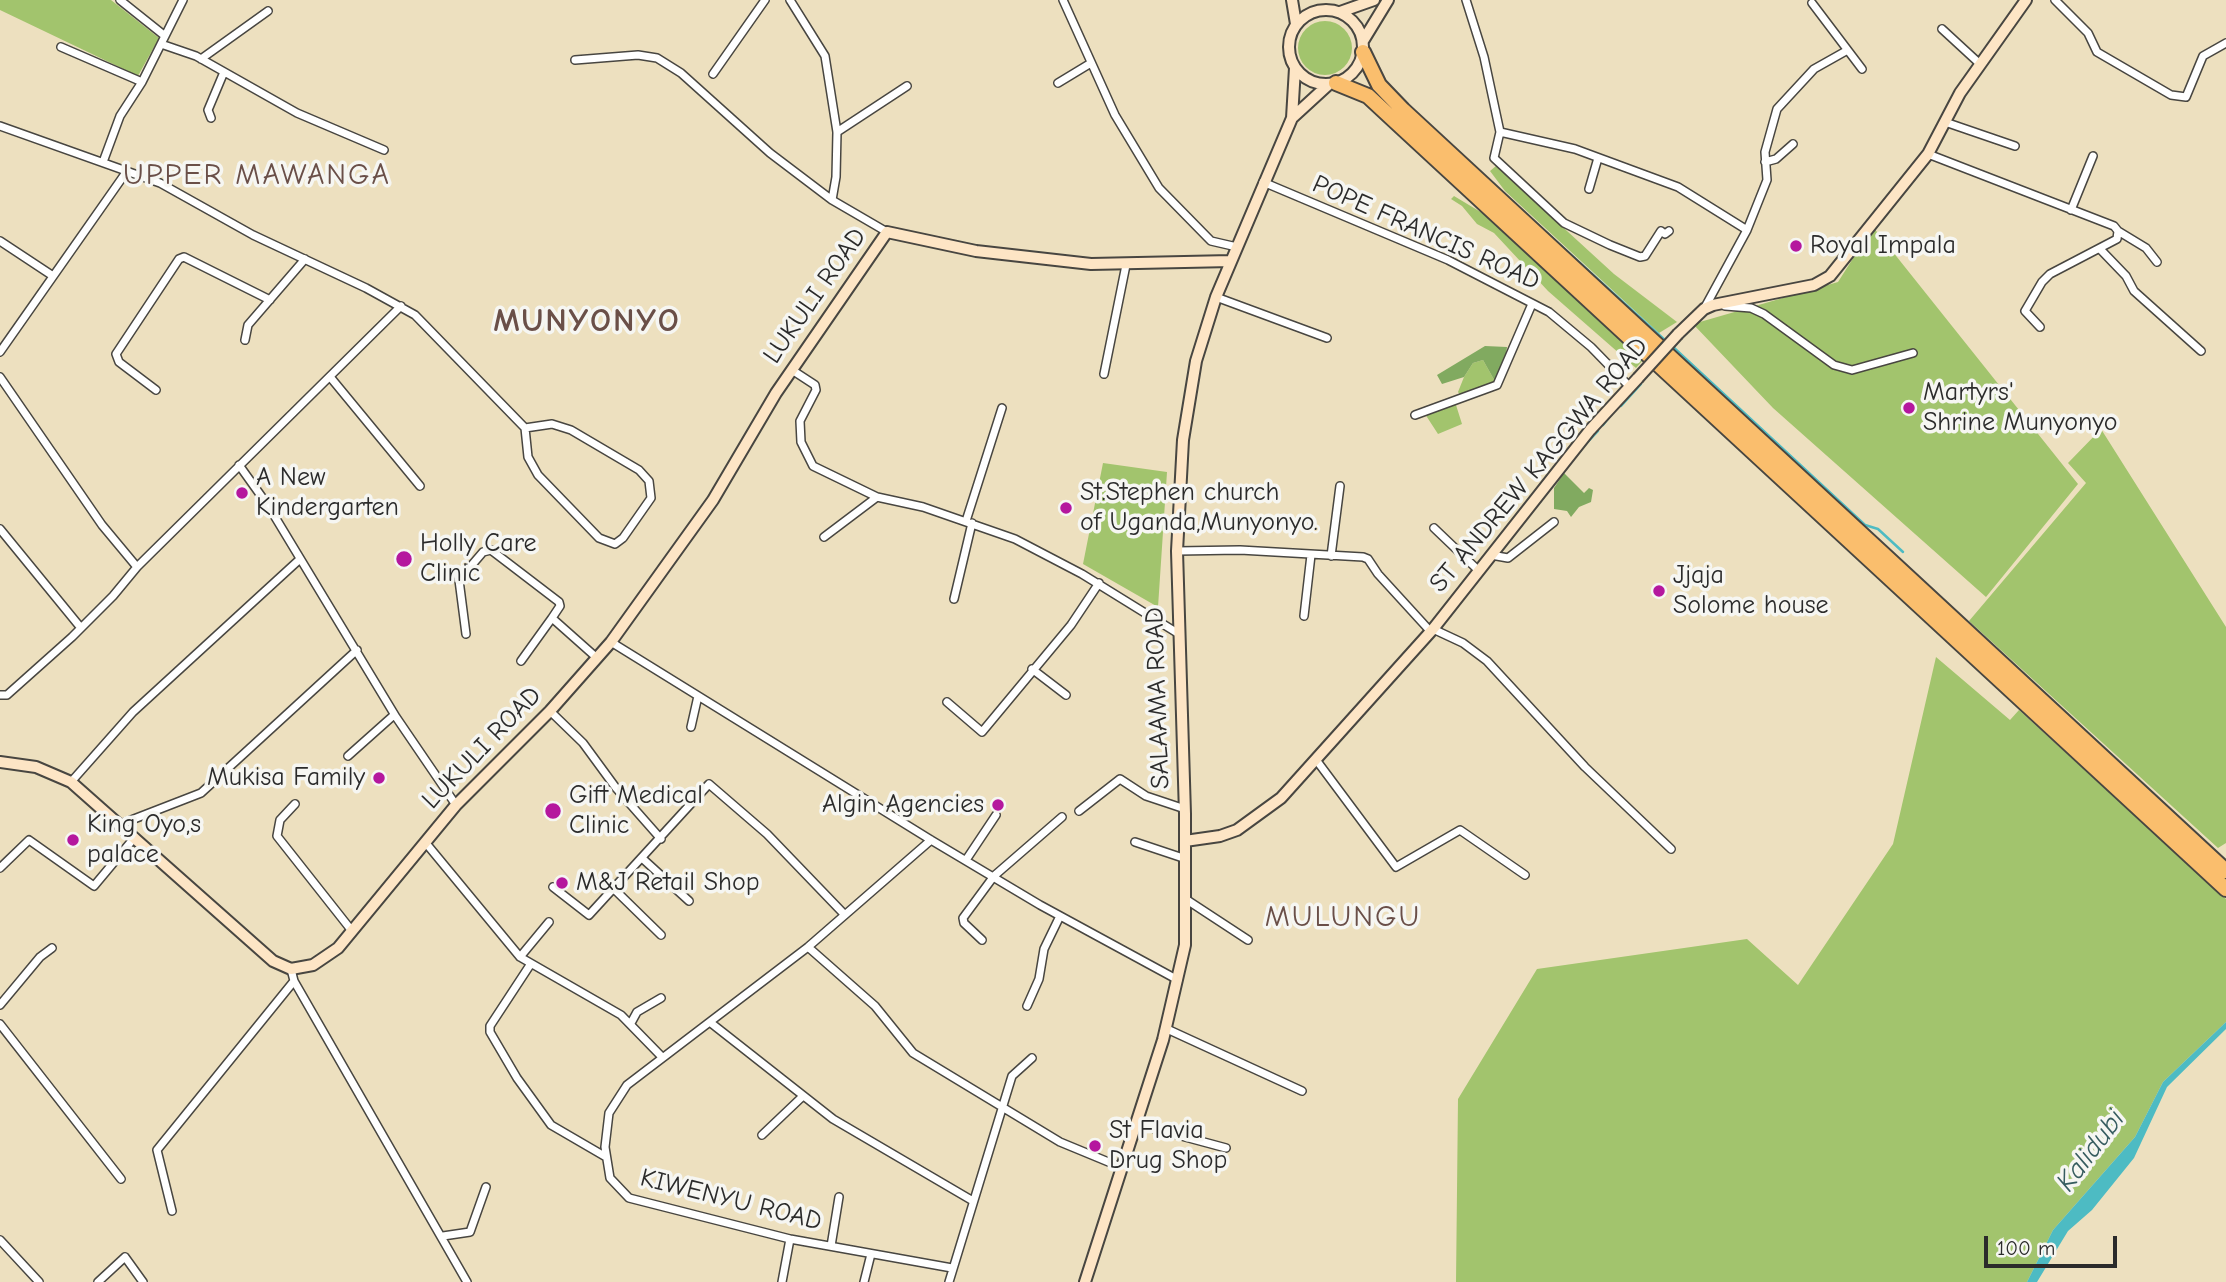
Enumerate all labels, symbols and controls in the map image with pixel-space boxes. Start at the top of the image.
district label: UPPER MAWANGA [125,158,389,194]
street label: POPE FRANCIS ROAD [1307,169,1545,297]
street label: LUKULI ROAD [757,222,873,370]
place label: Royal Impala [1810,230,1956,262]
marker: Royal Impala [1788,238,1804,254]
district label: MUNYONYO [494,302,680,342]
street label: ST ANDREW KAGGWA ROAD [1423,331,1655,599]
place label: Martyrs' Shrine Munyonyo [1923,377,2117,438]
marker: Martyrs' Shrine Munyonyo [1901,400,1917,416]
place label: A New Kindergarten [256,462,399,524]
place label: St.Stephen church of Uganda,Munyonyo. [1080,477,1318,538]
marker: A New Kindergarten [234,485,250,501]
marker: St.Stephen church of Uganda,Munyonyo. [1058,500,1074,516]
place label: Holly Care Clinic [420,528,536,590]
marker: Holly Care Clinic [394,549,414,569]
place label: Jjaja Solome house [1673,560,1829,622]
marker: Jjaja Solome house [1651,583,1667,599]
street label: SALAAMA ROAD [1139,607,1177,789]
street label: LUKULI ROAD [416,680,548,816]
place label: Mukisa Family [207,762,365,794]
marker: Mukisa Family [371,770,387,786]
place label: Gift Medical Clinic [569,780,703,842]
place label: Algin Agencies [822,789,984,821]
marker: Algin Agencies [990,797,1006,813]
marker: Gift Medical Clinic [543,801,563,821]
place label: King Oyo,s palace [87,809,201,870]
marker: King Oyo,s palace [65,832,81,848]
place label: M&J Retail Shop [576,867,760,899]
marker: M&J Retail Shop [554,875,570,891]
district label: MULUNGU [1266,900,1420,936]
water label: Kalidubi [2050,1104,2132,1198]
place label: St Flavia Drug Shop [1109,1115,1227,1176]
marker: St Flavia Drug Shop [1087,1138,1103,1154]
street label: KIWENYU ROAD [637,1162,825,1238]
scale bar [1988,1222,2121,1266]
text: 100 m [1997,1236,2055,1260]

